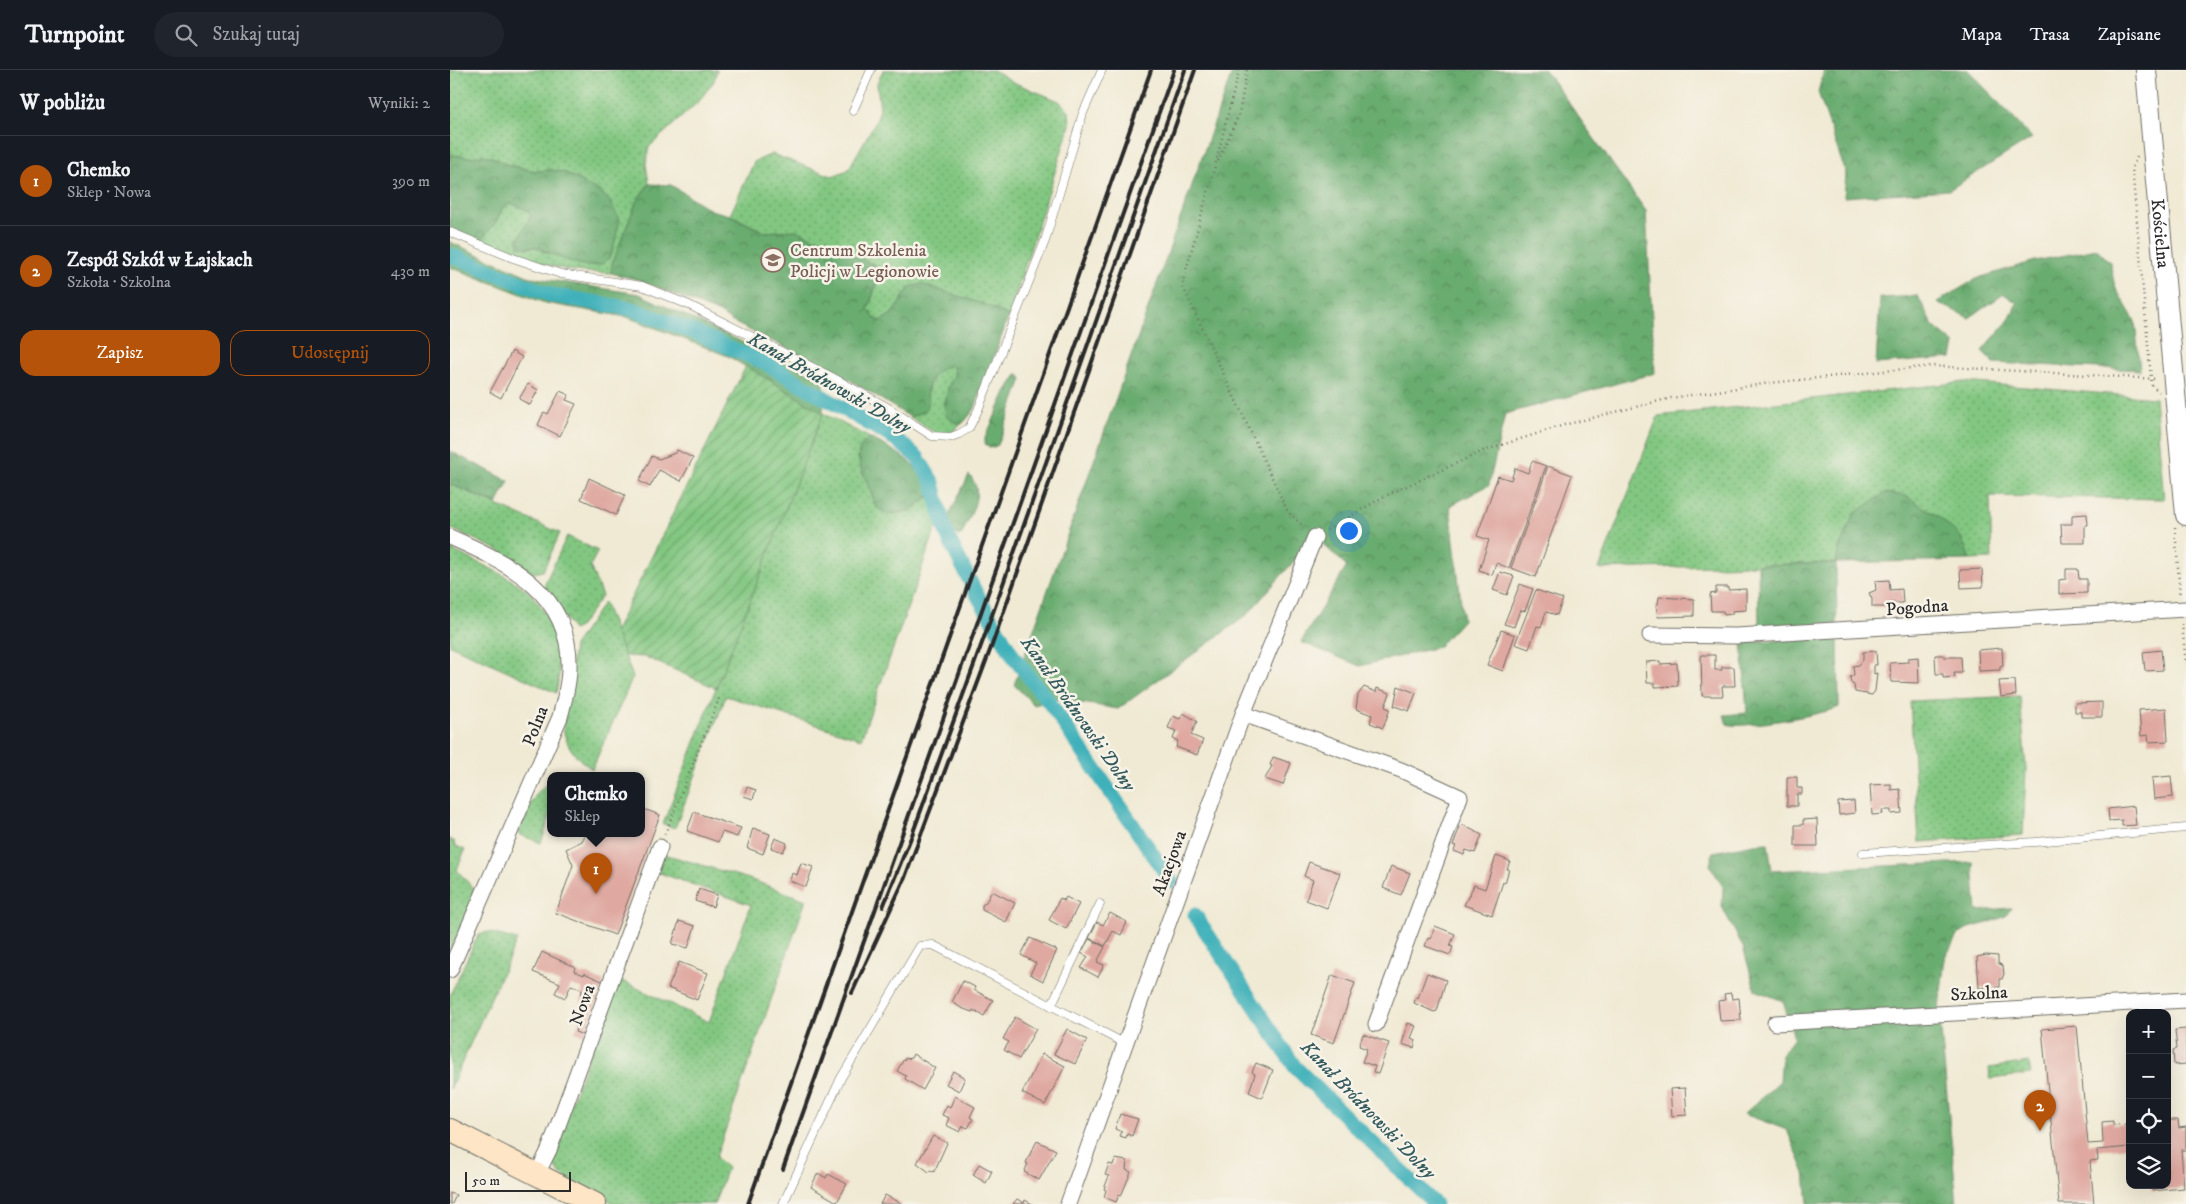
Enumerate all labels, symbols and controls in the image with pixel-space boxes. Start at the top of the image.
search box [154,12,504,57]
text: Turnpoint [25,20,124,50]
icon: search [172,21,200,49]
text: Szukaj tutaj [212,23,300,46]
text: Mapa [1961,24,2002,46]
text: Trasa [2030,24,2070,46]
text: Zapisane [2098,24,2161,46]
text: W pobliżu [20,90,105,116]
text: Wyniki: 2 [368,93,430,113]
text: Chemko [67,159,130,182]
text: 1 [33,171,39,191]
text: 390 m [392,171,430,191]
text: Sklep · Nowa [67,182,151,202]
street label: Kościelna [2146,198,2174,269]
place label: Centrum Szkolenia Policji w Legionowie [790,240,939,283]
school or university icon: Centrum Szkolenia Policji w Legionowie [760,247,786,273]
text: Zespół Szkół w Łajskach [67,249,253,272]
text: 2 [32,261,40,281]
text: 430 m [391,261,430,281]
text: Szkoła · Szkolna [67,272,171,292]
water label: Kanał Bródnowski Dolny [743,327,916,440]
button: Zapisz [20,330,220,376]
button: Udostępnij [230,330,430,376]
your location [1336,518,1362,544]
street label: Pogodna [1885,595,1949,621]
water label: Kanał Bródnowski Dolny [1015,631,1141,797]
street label: Polna [518,703,554,750]
popup [547,772,645,837]
text: Chemko [564,783,628,806]
text: Sklep [564,806,600,826]
street label: Akacjowa [1148,827,1192,899]
pin: 1 [580,853,612,894]
street label: Nowa [565,981,601,1029]
street label: Szkolna [1950,982,2008,1006]
map controls [2126,1009,2171,1189]
button: + [2126,1009,2171,1054]
water label: Kanał Bródnowski Dolny [1295,1035,1441,1185]
button: − [2126,1054,2171,1099]
pin: 2 [2024,1090,2056,1131]
button: locate [2126,1099,2171,1144]
button: layers [2126,1144,2171,1189]
scale bar [465,1169,571,1192]
text: 50 m [472,1172,500,1190]

